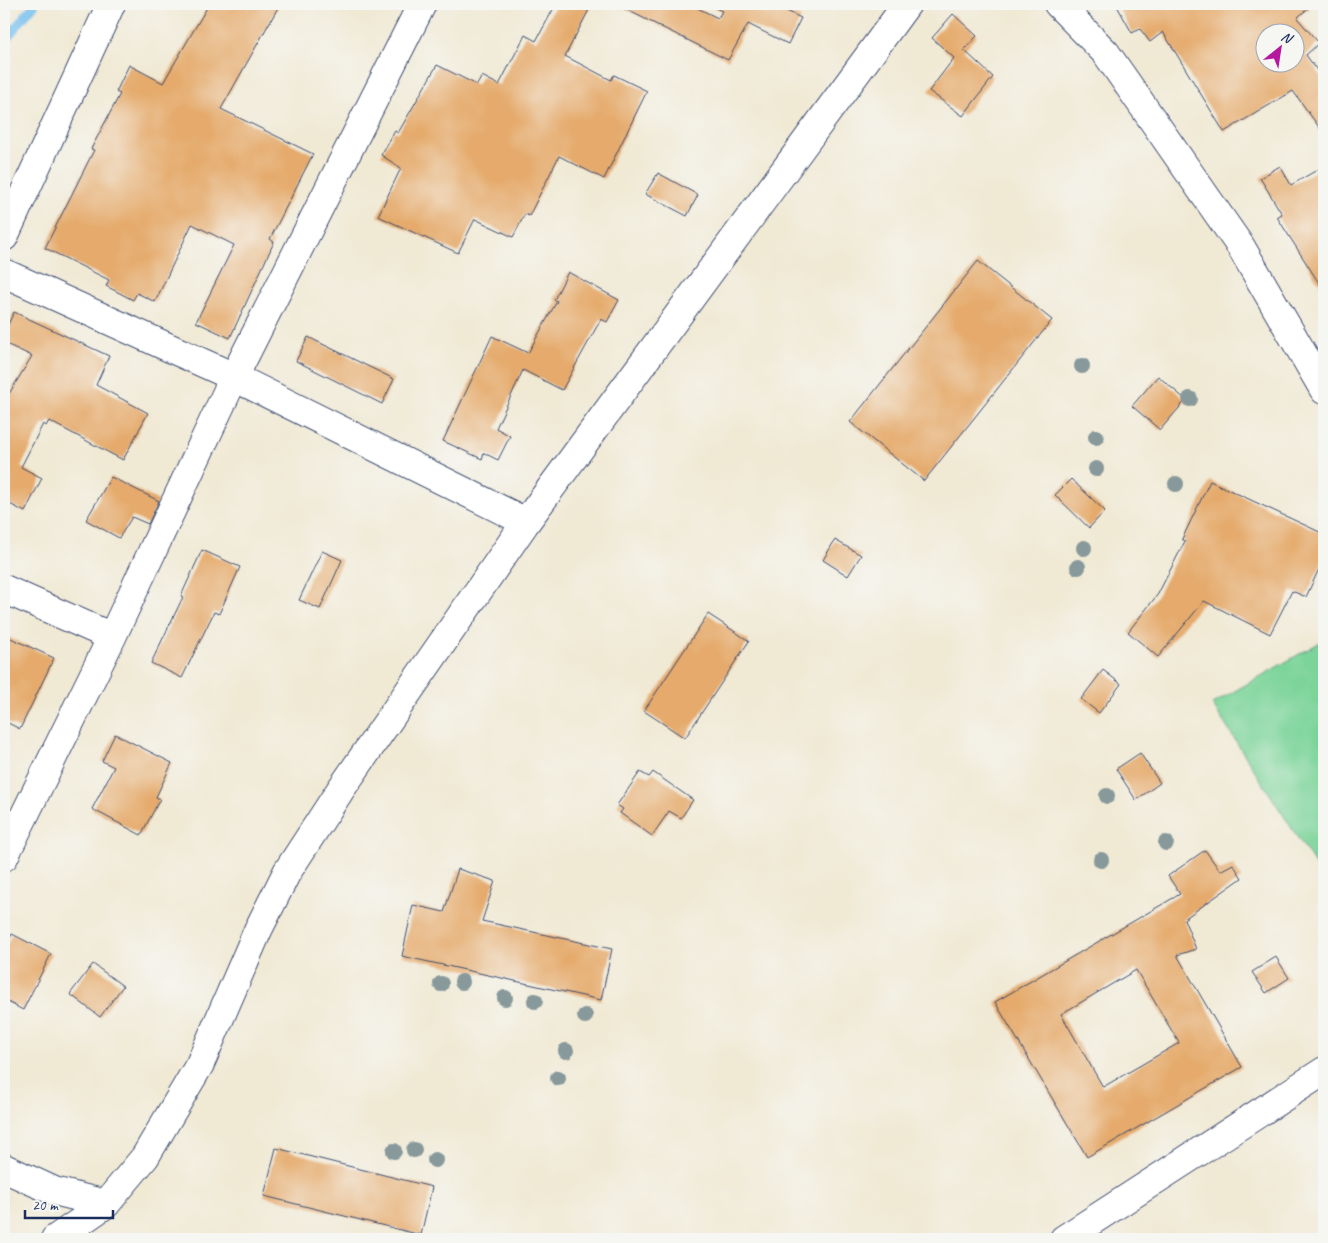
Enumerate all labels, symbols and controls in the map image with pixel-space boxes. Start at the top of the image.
north arrow [1256,22,1306,72]
text: N [1278,28,1296,48]
scale bar [25,1188,112,1220]
text: 20 m [32,1196,59,1215]

